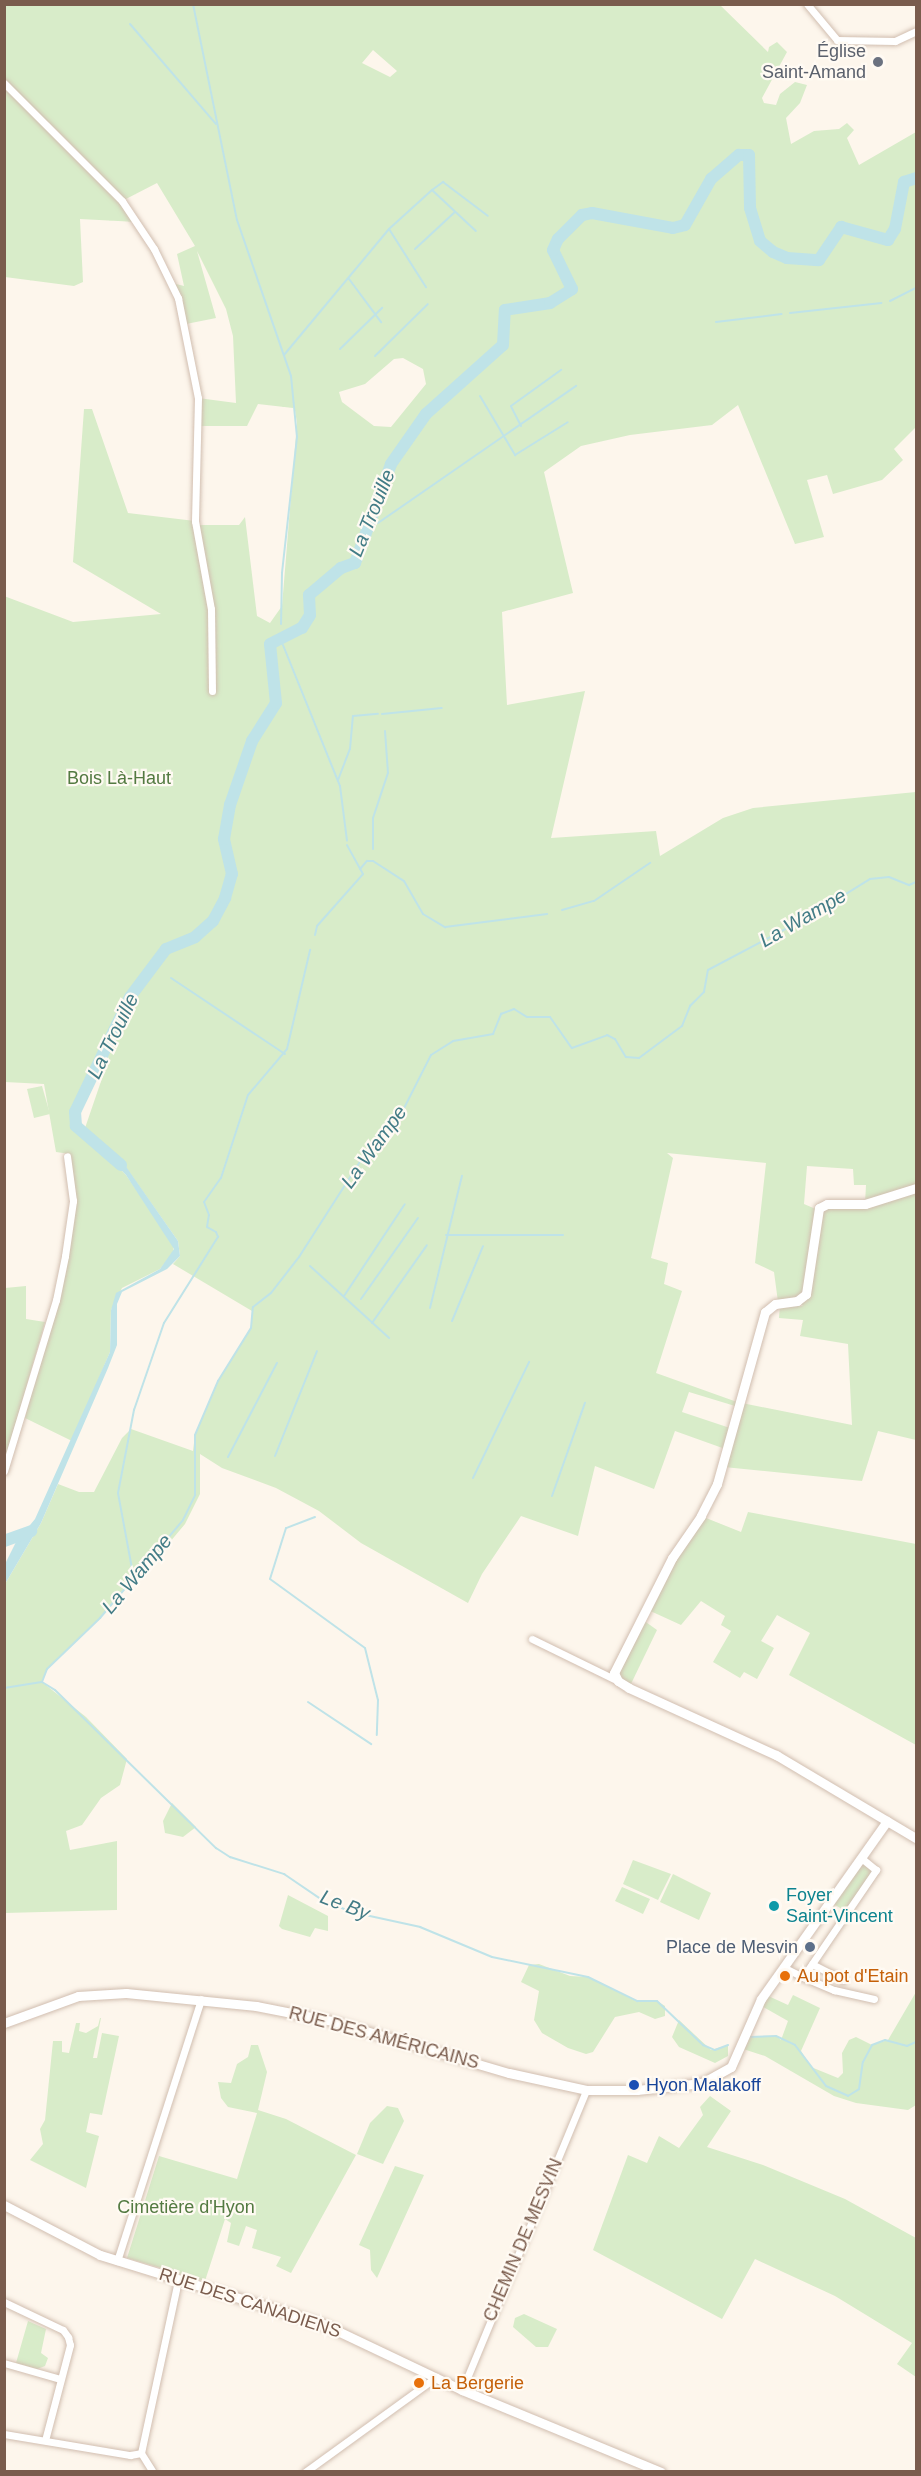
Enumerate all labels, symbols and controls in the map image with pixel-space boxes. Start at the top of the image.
place label: Église Saint-Amand [762,41,866,84]
marker: Église Saint-Amand [871,55,885,69]
water label: La Trouille [344,466,400,560]
park label: Bois Là-Haut [67,767,171,789]
water label: La Wampe [755,884,851,952]
water label: La Trouille [82,989,144,1083]
water label: La Wampe [336,1101,412,1193]
water label: La Wampe [97,1529,177,1619]
water label: Le By [317,1885,373,1925]
place label: Foyer Saint-Vincent [786,1885,893,1928]
marker: Foyer Saint-Vincent [767,1899,781,1913]
place label: Place de Mesvin [666,1936,798,1958]
marker: Place de Mesvin [803,1940,817,1954]
place label: Au pot d'Etain [797,1965,909,1987]
marker: Au pot d'Etain [778,1969,792,1983]
street label: RUE DES AMÉRICAINS [286,2002,482,2074]
place label: Hyon Malakoff [646,2074,761,2096]
marker: Hyon Malakoff [627,2078,641,2092]
street label: CHEMIN DE MESVIN [479,2155,567,2325]
park label: Cimetière d'Hyon [117,2196,255,2218]
street label: RUE DES CANADIENS [156,2263,344,2343]
place label: La Bergerie [431,2372,524,2394]
marker: La Bergerie [412,2376,426,2390]

